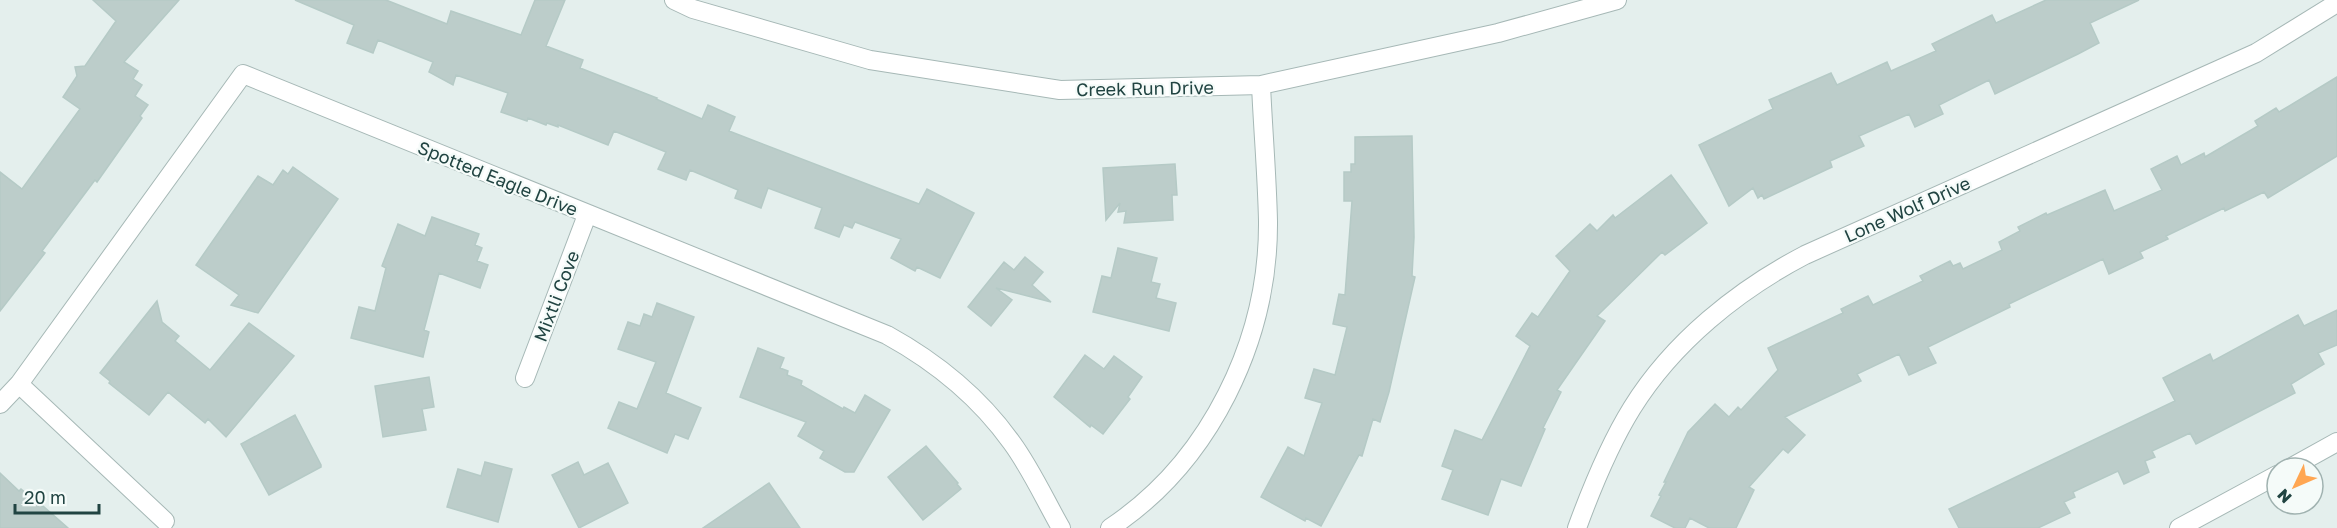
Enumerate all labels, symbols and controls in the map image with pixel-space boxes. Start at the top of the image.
street label: Creek Run Drive [1076,76,1214,100]
street label: Spotted Eagle Drive [415,136,581,220]
street label: Lone Wolf Drive [1841,171,1973,247]
street label: Mixtli Cove [529,247,583,345]
north arrow [2265,456,2325,516]
scale bar [15,477,99,515]
text: N [2273,485,2296,508]
text: 20 m [24,486,66,508]

